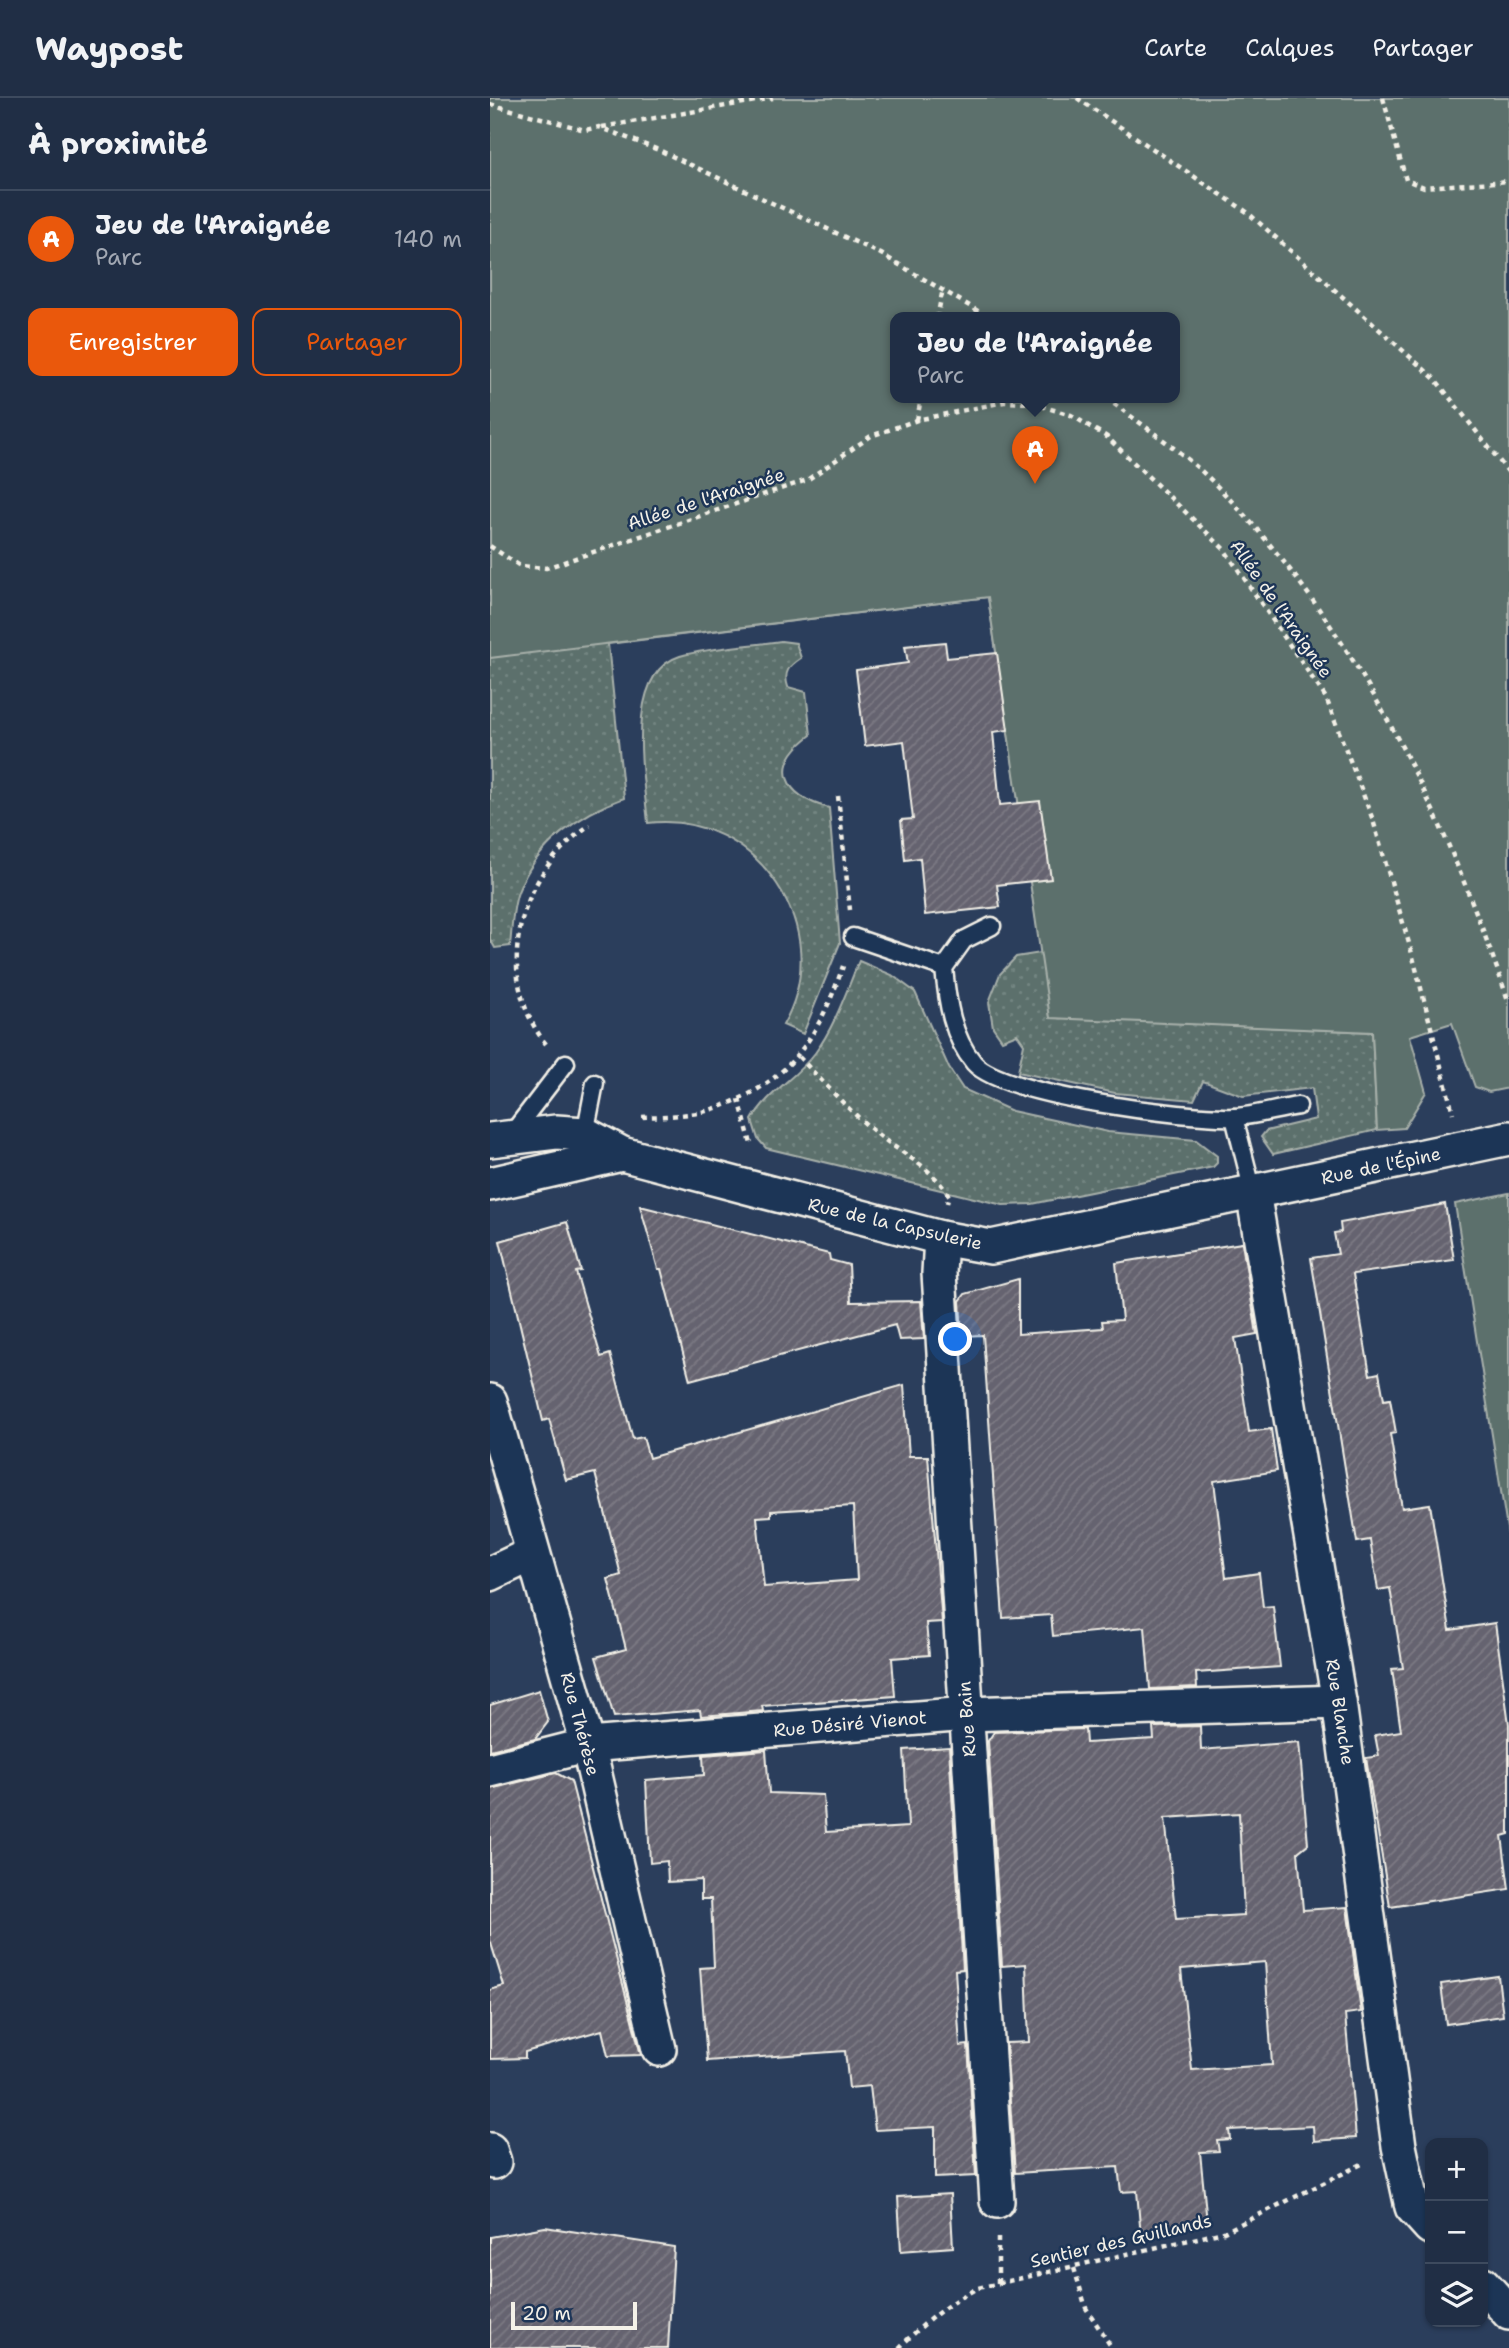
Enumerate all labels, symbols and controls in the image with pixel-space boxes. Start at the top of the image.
text: Waypost [35,26,183,71]
text: Carte [1144,32,1207,64]
text: Calques [1245,32,1335,64]
text: Partager [1373,32,1474,64]
text: À proximité [28,123,208,164]
text: Jeu de l'Araignée [95,207,331,242]
text: A [42,224,60,254]
text: 140 m [394,224,462,254]
text: Parc [95,242,142,272]
button: Enregistrer [28,308,238,376]
button: Partager [252,308,462,376]
popup [890,312,1180,403]
text: Jeu de l'Araignée [917,325,1153,360]
text: Parc [917,360,964,390]
pin: A [1012,426,1058,484]
street label: Allée de l'Araignée [625,462,787,536]
street label: Allée de l'Araignée [1224,535,1338,683]
street label: Rue de l'Épine [1319,1142,1443,1190]
street label: Rue de la Capsulerie [806,1192,984,1256]
your location [938,1322,972,1356]
street label: Rue Blanche [1320,1657,1360,1767]
street label: Rue Thérèse [555,1670,605,1778]
street label: Rue Bain [952,1680,982,1758]
street label: Rue Désiré Vienot [772,1705,928,1743]
map controls [1425,2138,1488,2327]
button: + [1425,2138,1488,2201]
button: − [1425,2201,1488,2264]
street label: Sentier des Guillands [1028,2208,1214,2274]
button: layers [1425,2264,1488,2327]
scale bar [511,2299,637,2331]
text: 20 m [522,2301,571,2326]

